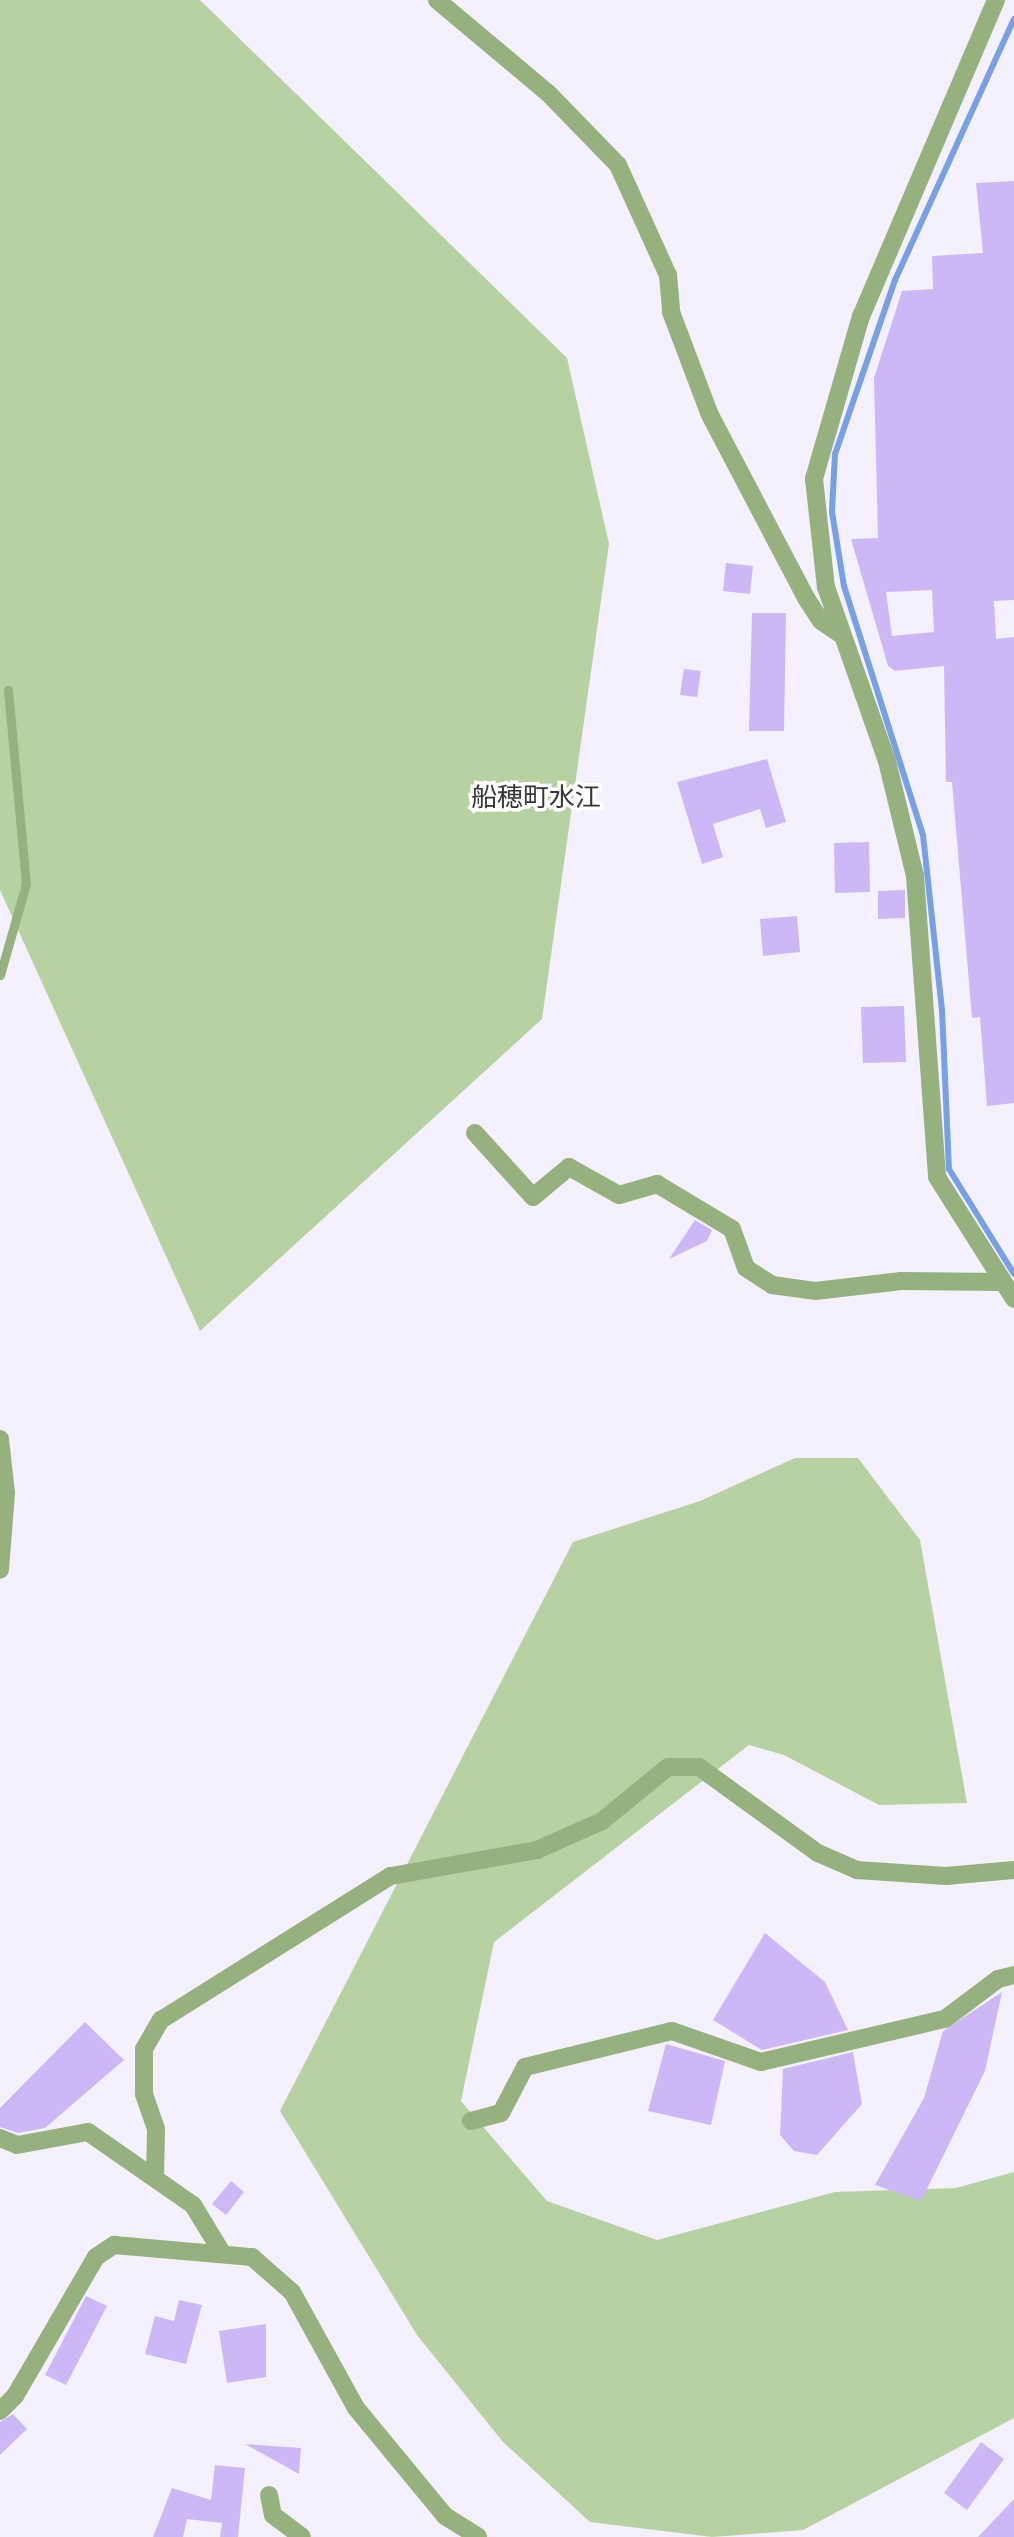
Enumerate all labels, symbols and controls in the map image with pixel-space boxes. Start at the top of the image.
district label: 船穂町水江 [471,779,601,811]

